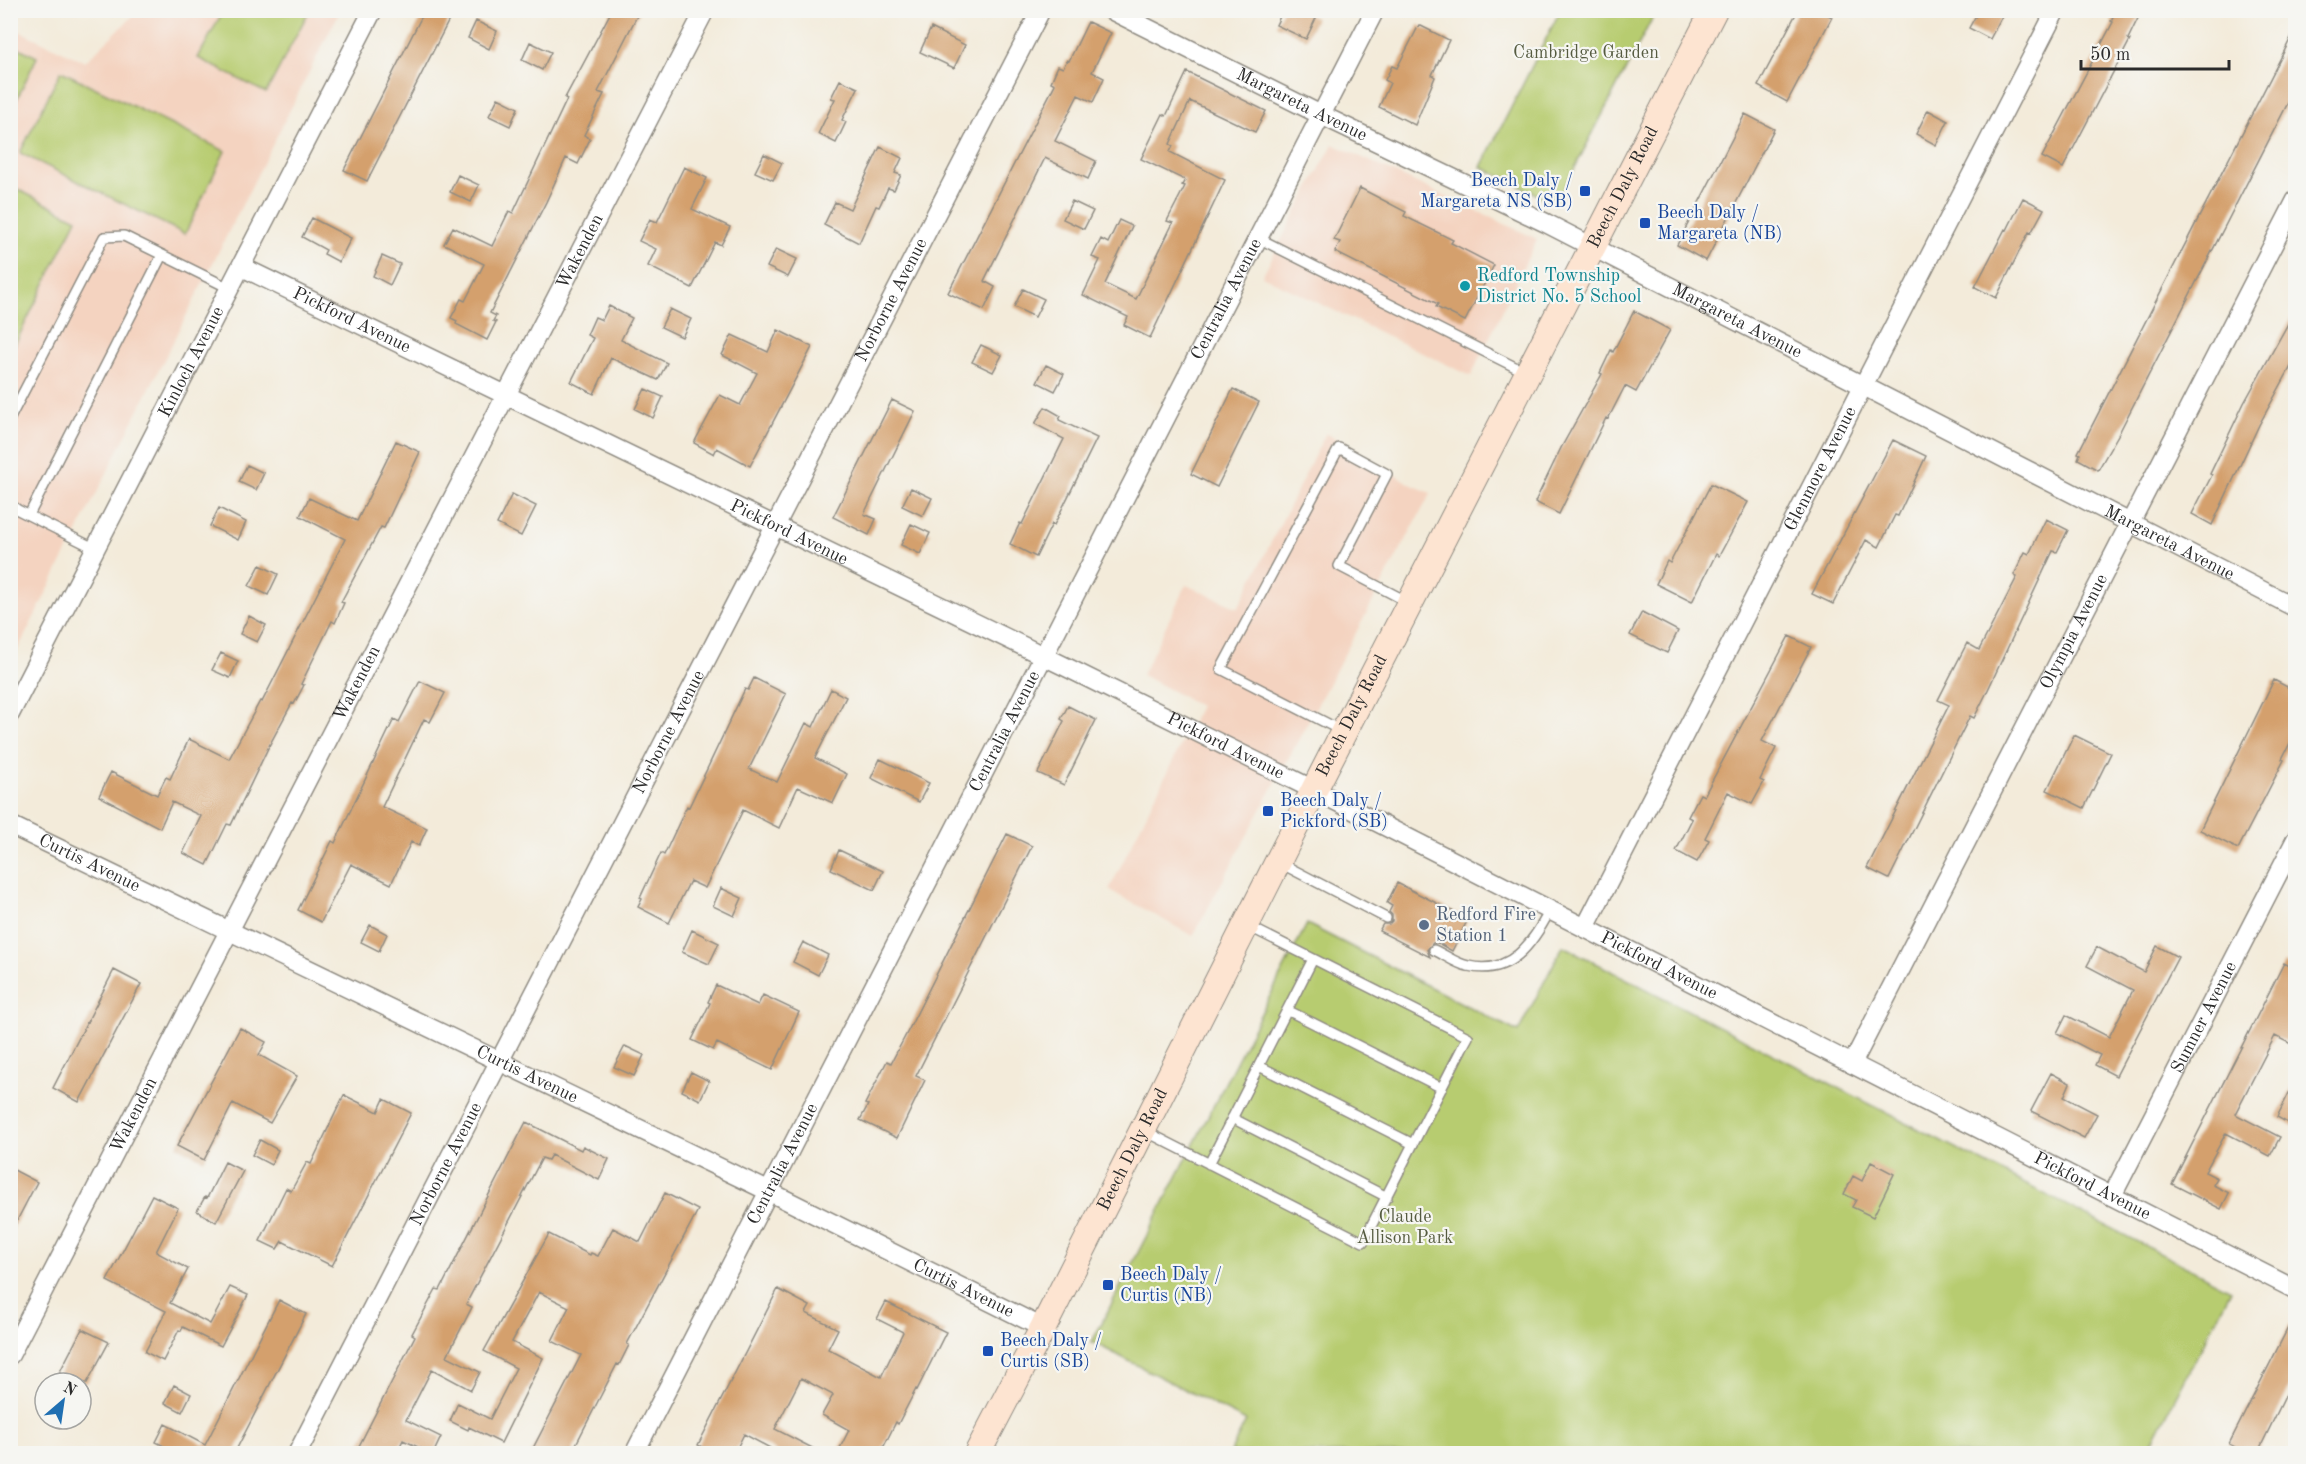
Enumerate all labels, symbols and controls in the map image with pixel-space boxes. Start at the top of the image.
scale bar [2081,33,2230,71]
park label: Cambridge Garden [1513,44,1659,62]
text: 50 m [2090,46,2130,64]
street label: Margareta Avenue [1233,65,1370,145]
street label: Beech Daly Road [1584,123,1662,251]
place label: Beech Daly / Margareta NS (SB) [1420,172,1573,211]
marker: Beech Daly / Margareta NS (SB) [1578,184,1592,198]
place label: Beech Daly / Margareta (NB) [1657,204,1782,243]
street label: Wakenden [553,211,607,292]
marker: Beech Daly / Margareta (NB) [1638,216,1652,230]
street label: Norborne Avenue [852,236,931,365]
street label: Centralia Avenue [1188,236,1265,363]
place label: Redford Township District No. 5 School [1477,267,1641,306]
marker: Redford Township District No. 5 School [1458,279,1472,293]
street label: Margareta Avenue [1669,280,1805,362]
street label: Pickford Avenue [290,284,413,356]
street label: Kinloch Avenue [156,304,227,420]
street label: Glenmore Avenue [1781,404,1860,534]
street label: Pickford Avenue [727,496,851,569]
street label: Margareta Avenue [2102,502,2237,584]
street label: Olympia Avenue [2037,571,2111,692]
street label: Wakenden [330,643,384,724]
street label: Beech Daly Road [1313,652,1391,780]
street label: Norborne Avenue [630,668,708,797]
street label: Centralia Avenue [966,668,1043,795]
street label: Pickford Avenue [1164,710,1287,783]
place label: Beech Daly / Pickford (SB) [1280,792,1388,831]
marker: Beech Daly / Pickford (SB) [1261,804,1275,818]
street label: Curtis Avenue [36,831,143,895]
place label: Redford Fire Station 1 [1436,906,1536,945]
marker: Redford Fire Station 1 [1417,918,1431,932]
street label: Pickford Avenue [1598,929,1720,1003]
street label: Sumner Avenue [2168,959,2240,1076]
street label: Curtis Avenue [473,1042,580,1107]
street label: Wakenden [107,1075,161,1155]
street label: Beech Daly Road [1095,1086,1171,1214]
street label: Norborne Avenue [407,1100,485,1229]
street label: Centralia Avenue [744,1100,821,1228]
street label: Pickford Avenue [2031,1149,2153,1223]
park label: Claude Allison Park [1357,1208,1453,1247]
street label: Curtis Avenue [910,1256,1017,1321]
place label: Beech Daly / Curtis (NB) [1120,1266,1222,1305]
marker: Beech Daly / Curtis (NB) [1101,1278,1115,1292]
place label: Beech Daly / Curtis (SB) [1000,1332,1102,1371]
marker: Beech Daly / Curtis (SB) [981,1344,995,1358]
north arrow [33,1371,93,1431]
text: N [60,1380,79,1400]

